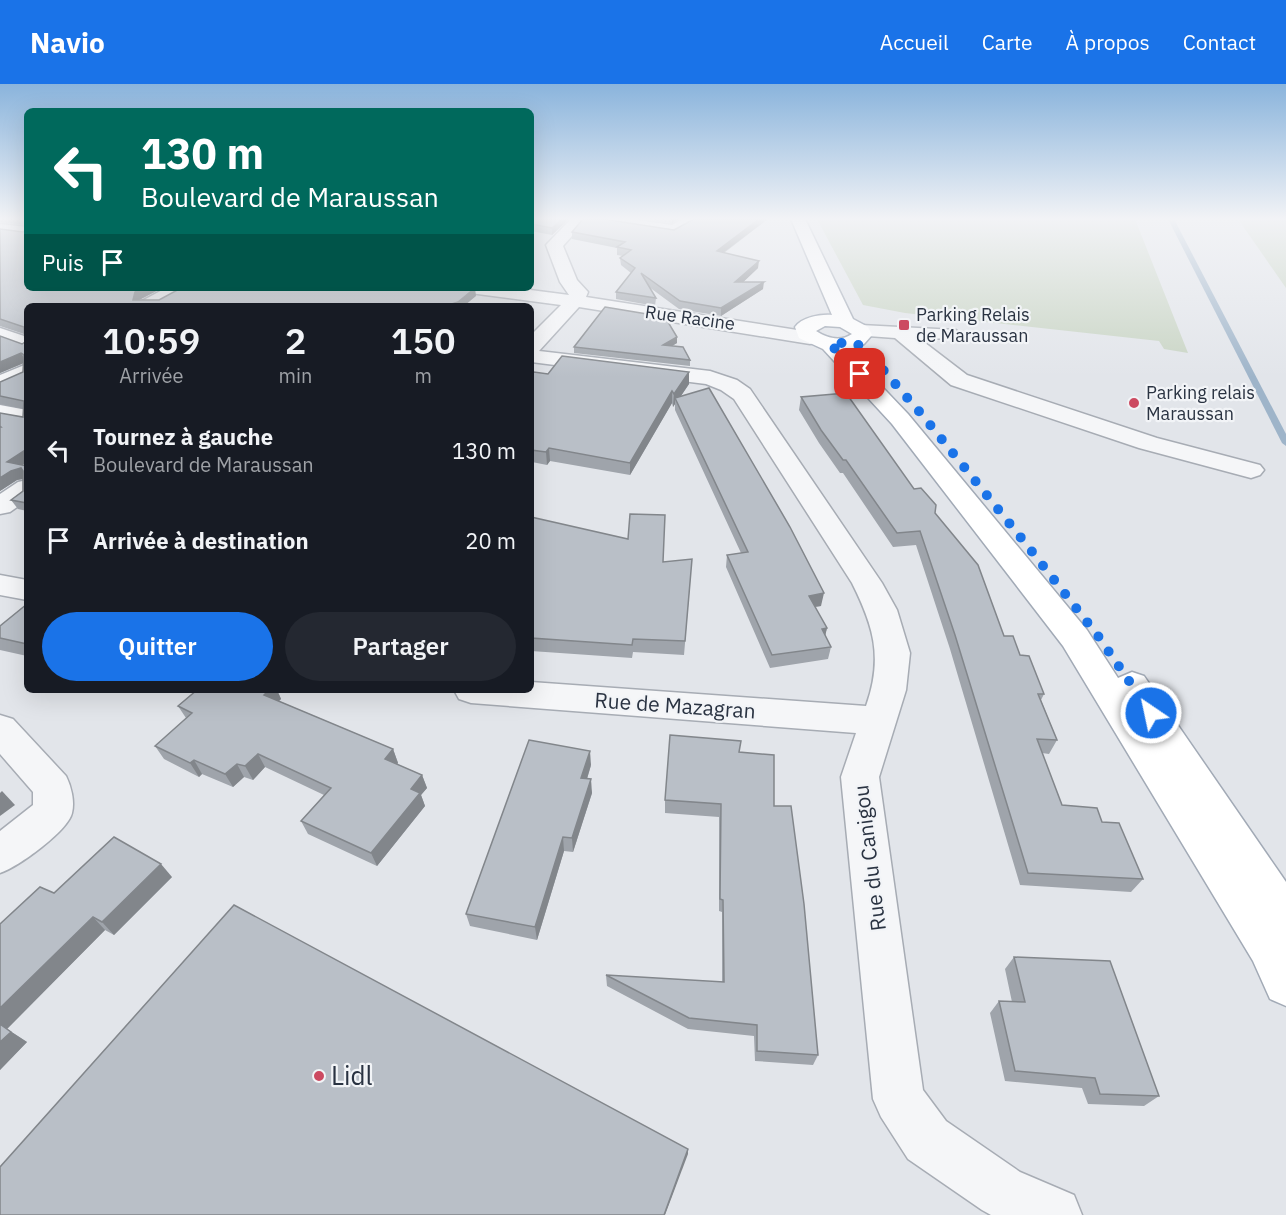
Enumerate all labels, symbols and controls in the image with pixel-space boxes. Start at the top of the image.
text: Navio [30,24,105,61]
text: Accueil [880,28,949,56]
text: Carte [982,28,1033,56]
text: À propos [1066,28,1150,56]
text: Contact [1183,28,1256,56]
text: 130 m [141,126,264,181]
icon: left [42,132,120,210]
text: Boulevard de Maraussan [141,179,439,214]
icon: arrive [96,246,129,279]
text: Puis [42,248,84,277]
street label: Rue Racine [644,300,737,335]
place label: Parking Relais de Maraussan [916,303,1030,347]
text: 10:59 [102,317,200,364]
text: 2 [285,317,306,364]
text: 150 [391,317,456,364]
marker: Parking Relais de Maraussan [897,318,911,332]
pin [834,348,885,399]
icon: arrive [843,357,876,390]
text: Arrivée [119,362,183,389]
text: min [279,362,312,389]
text: m [414,362,432,389]
place label: Parking relais Maraussan [1146,381,1255,425]
marker: Parking relais Maraussan [1127,396,1141,410]
text: Tournez à gauche [93,422,273,451]
icon: left [42,434,75,467]
text: 130 m [452,436,516,465]
text: Boulevard de Maraussan [93,451,314,478]
icon: arrive [42,524,75,557]
text: Arrivée à destination [93,526,309,555]
text: 20 m [465,526,516,555]
button: Quitter [42,612,273,681]
button: Partager [285,612,516,681]
position arrow [1119,681,1183,745]
street label: Rue de Mazagran [593,685,757,725]
street label: Rue du Canigou [846,783,892,933]
place label: Lidl [331,1058,373,1092]
marker: Lidl [312,1069,326,1083]

